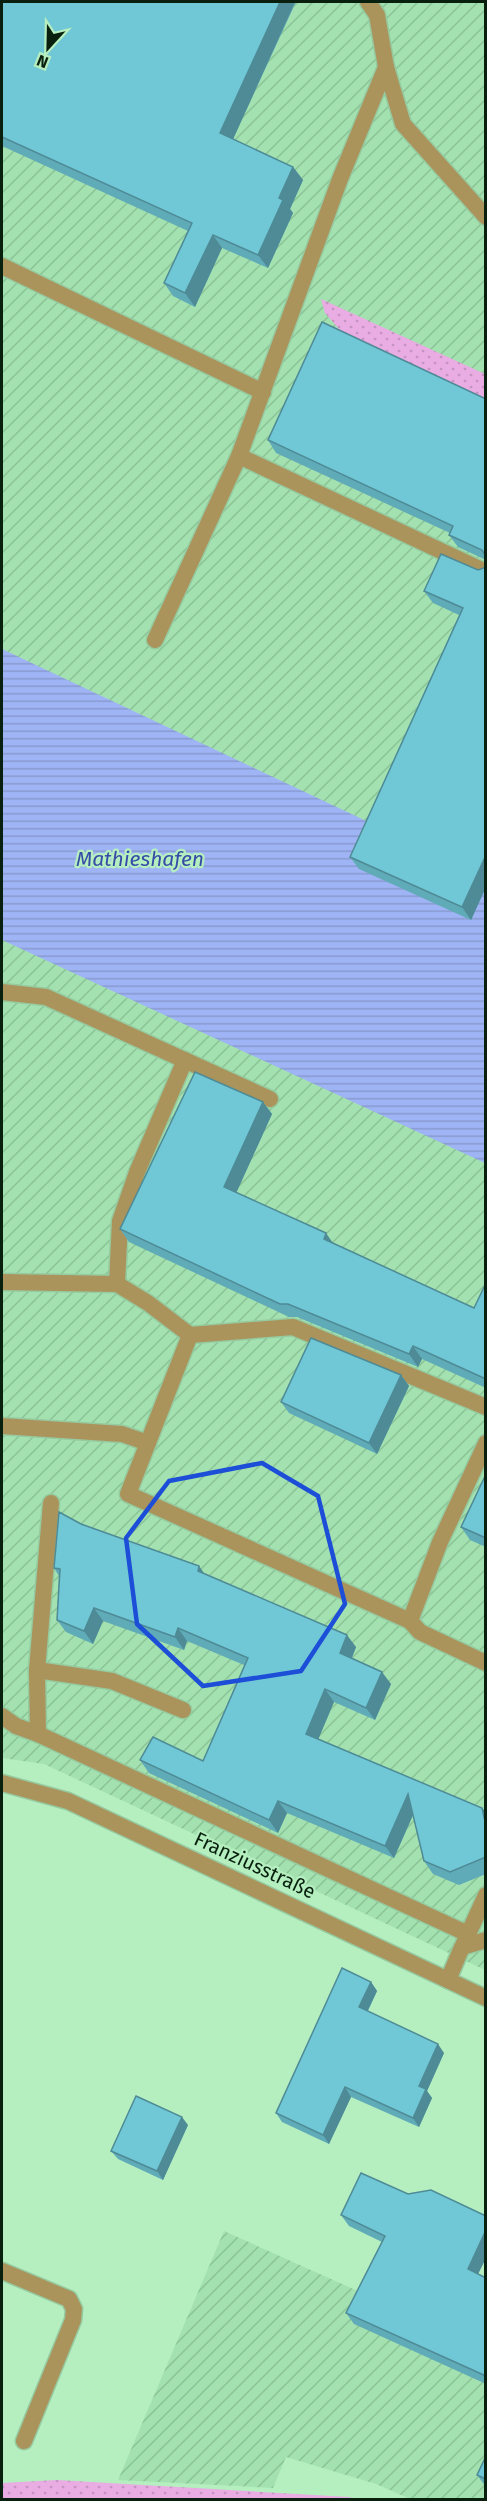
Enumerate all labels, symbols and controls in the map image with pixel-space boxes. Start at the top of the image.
north arrow [18,18,78,78]
text: N [34,51,51,72]
water label: Mathieshafen [76,846,204,872]
street label: Franziusstraße [191,1826,319,1904]

